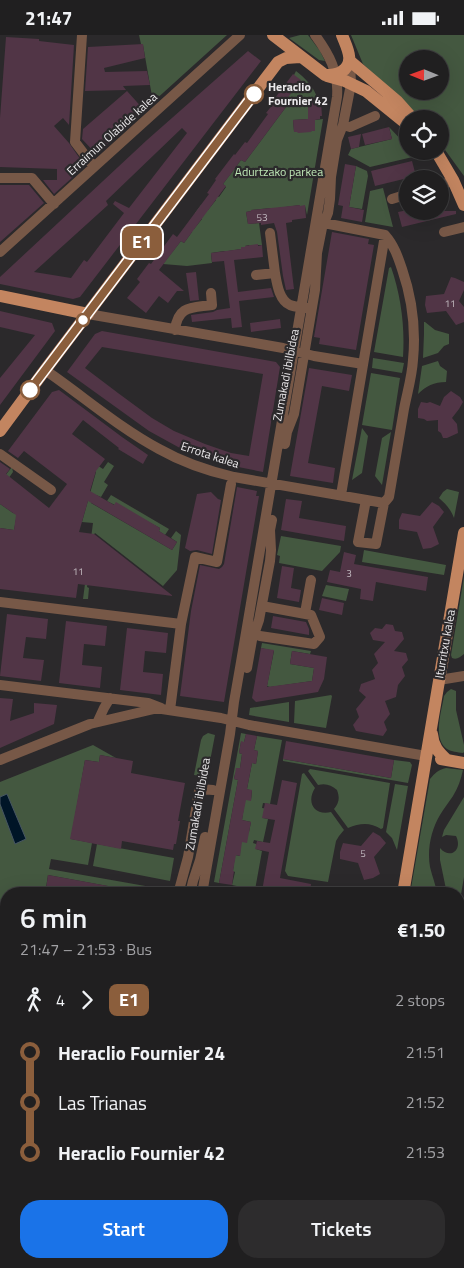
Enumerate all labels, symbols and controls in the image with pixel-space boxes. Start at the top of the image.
text: 21:47 [25,3,72,32]
north arrow [399,50,449,100]
map controls [399,50,449,220]
place label: Heraclio Fournier 42 [268,77,328,110]
marker: Heraclio Fournier 42 [244,84,264,104]
street label: Erraimun Olabide kalea [62,88,161,180]
button: locate [399,110,449,160]
park label: Adurtzako parkea [235,162,323,181]
button: layers [399,170,449,220]
house number: 53 [256,210,268,225]
line badge: E1 [120,226,164,258]
text: E1 [132,228,152,255]
house number: 11 [444,296,456,311]
unlabelled marker [76,313,90,327]
street label: Zumakadi ibilbidea [267,327,304,423]
unlabelled marker [20,380,40,400]
street label: Errota kalea [178,436,242,473]
house number: 11 [72,564,84,579]
house number: 3 [346,566,352,581]
street label: Iturritxu kalea [429,608,460,680]
street label: Zumakadi ibilbidea [180,756,215,852]
house number: 5 [360,846,366,861]
text: 6 min [20,896,87,939]
text: €1.50 [398,915,445,944]
text: 21:47 – 21:53 · Bus [20,937,152,961]
icon: walk [20,986,48,1014]
icon: forward [73,986,101,1014]
text: E1 [119,986,139,1013]
text: 4 [56,988,65,1012]
text: 2 stops [395,988,445,1012]
text: Heraclio Fournier 24 [58,1038,225,1067]
text: 21:51 [406,1040,445,1064]
text: Las Trianas [58,1088,147,1117]
text: 21:52 [406,1090,445,1114]
text: Heraclio Fournier 42 [58,1138,225,1167]
text: 21:53 [406,1140,445,1164]
button: Start [20,1200,228,1258]
button: Tickets [238,1200,445,1258]

